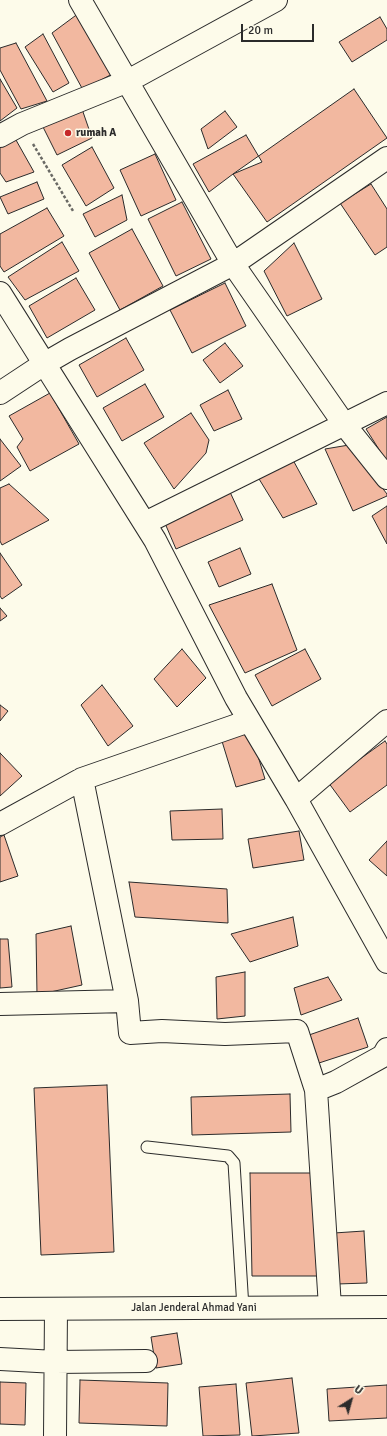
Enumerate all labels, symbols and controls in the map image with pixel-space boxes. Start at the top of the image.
scale bar [243,16,316,42]
text: 20 m [248,23,273,38]
place label: rumah A [76,126,116,140]
marker: rumah A [63,128,73,138]
street label: Jalan Jenderal Ahmad Yani [131,1301,257,1315]
north arrow [331,1380,371,1420]
text: U [352,1383,365,1397]

